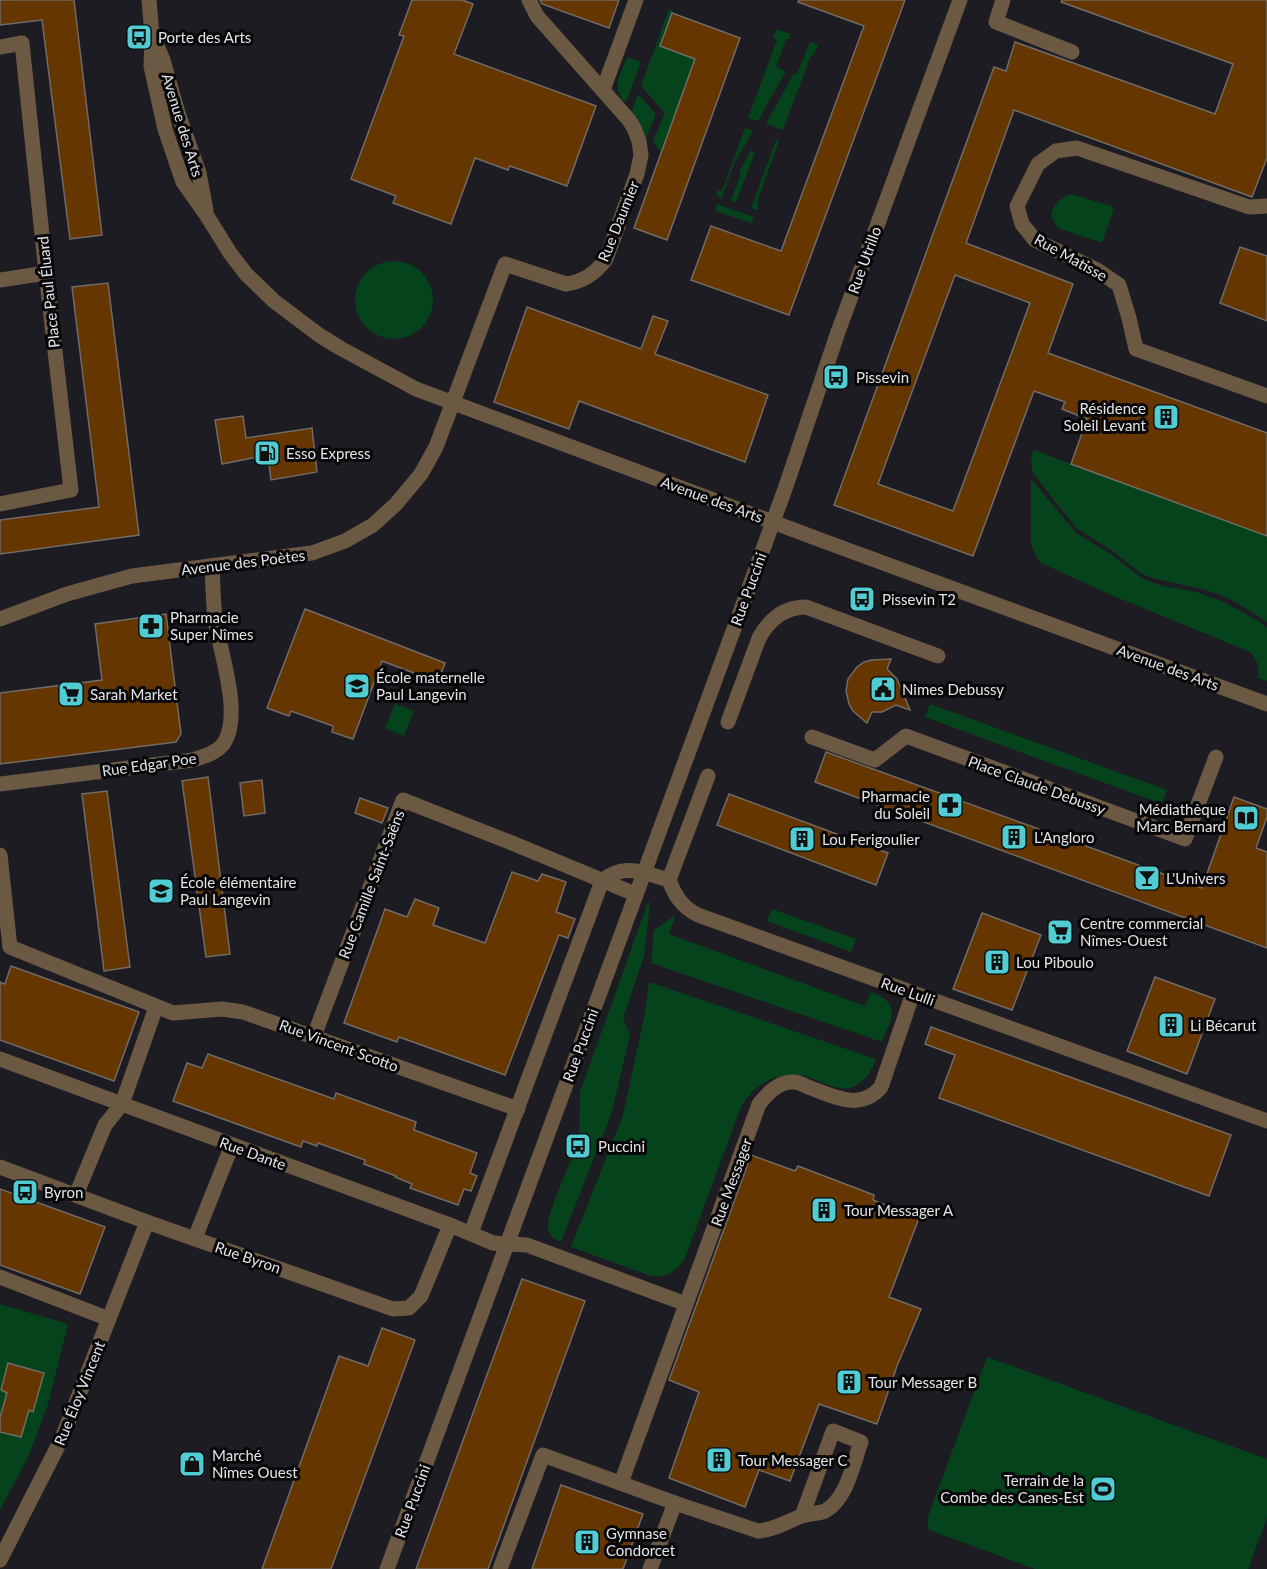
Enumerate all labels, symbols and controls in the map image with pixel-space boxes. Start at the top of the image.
bus stop icon: Porte des Arts [124,22,154,52]
place label: Porte des Arts [158,28,251,46]
street label: Avenue des Arts [159,71,207,179]
street label: Rue Daumier [594,177,643,264]
street label: Rue Utrillo [844,224,884,296]
street label: Rue Matisse [1031,230,1111,284]
street label: Place Paul Éluard [33,235,63,349]
bus stop icon: Pissevin [821,362,851,392]
place label: Pissevin [856,368,909,386]
place label: Résidence Soleil Levant [1063,399,1147,434]
building icon: Résidence Soleil Levant [1151,402,1181,432]
fuel station icon: Esso Express [252,438,282,468]
place label: Esso Express [286,444,370,462]
street label: Avenue des Arts [659,472,765,526]
street label: Avenue des Poètes [180,545,306,579]
street label: Rue Puccini [726,550,770,628]
bus stop icon: Pissevin T2 [847,584,877,614]
place label: Pissevin T2 [882,590,956,608]
place label: Pharmacie Super Nîmes [170,608,253,643]
pharmacy icon: Pharmacie Super Nîmes [136,611,166,641]
street label: Avenue des Arts [1115,640,1221,694]
place label: École maternelle Paul Langevin [376,668,485,703]
school or university icon: École maternelle Paul Langevin [342,671,372,701]
public building icon: Nimes Debussy [868,674,898,704]
supermarket icon: Sarah Market [56,679,86,709]
place label: Nimes Debussy [902,680,1004,698]
place label: Sarah Market [90,685,178,703]
street label: Rue Edgar Poe [101,748,197,780]
street label: Place Claude Debussy [966,752,1108,818]
place label: Pharmacie du Soleil [861,787,930,822]
pharmacy icon: Pharmacie du Soleil [935,790,965,820]
place label: Médiathèque Marc Bernard [1136,800,1226,835]
library icon: Médiathèque Marc Bernard [1231,803,1261,833]
street label: Rue Camille Saint-Saëns [334,807,408,961]
building icon: L'Angloro [999,822,1029,852]
building icon: Lou Ferigoulier [787,824,817,854]
place label: L'Angloro [1034,828,1094,846]
place label: Lou Ferigoulier [822,830,920,848]
bar icon: L'Univers [1132,863,1162,893]
place label: L'Univers [1166,869,1225,887]
place label: École élémentaire Paul Langevin [180,873,297,908]
school or university icon: École élémentaire Paul Langevin [146,876,176,906]
place label: Centre commercial Nîmes-Ouest [1080,914,1203,949]
supermarket icon: Centre commercial Nîmes-Ouest [1045,917,1075,947]
building icon: Lou Piboulo [982,947,1012,977]
place label: Lou Piboulo [1016,953,1094,971]
street label: Rue Lulli [879,973,937,1009]
street label: Rue Puccini [558,1006,602,1084]
building icon: Li Bécarut [1156,1010,1186,1040]
street label: Rue Vincent Scotto [277,1015,401,1075]
place label: Li Bécarut [1190,1016,1257,1034]
bus stop icon: Puccini [563,1131,593,1161]
street label: Rue Dante [217,1133,289,1173]
street label: Rue Messager [707,1135,755,1228]
place label: Puccini [598,1137,645,1155]
bus stop icon: Byron [10,1177,40,1207]
place label: Byron [44,1183,83,1201]
building icon: Tour Messager A [809,1195,839,1225]
place label: Tour Messager A [844,1201,954,1219]
street label: Rue Byron [213,1237,283,1277]
street label: Rue Éloy Vincent [50,1338,108,1448]
building icon: Tour Messager B [834,1367,864,1397]
place label: Tour Messager B [868,1373,977,1391]
building icon: Tour Messager C [704,1445,734,1475]
place label: Marché Nîmes Ouest [212,1446,298,1481]
shop icon: Marché Nîmes Ouest [177,1449,207,1479]
place label: Tour Messager C [738,1451,848,1469]
street label: Rue Puccini [390,1462,434,1540]
place label: Terrain de la Combe des Canes-Est [940,1471,1085,1506]
sports icon: Terrain de la Combe des Canes-Est [1088,1474,1118,1504]
place label: Gymnase Condorcet [606,1524,676,1559]
building icon: Gymnase Condorcet [572,1527,602,1557]

